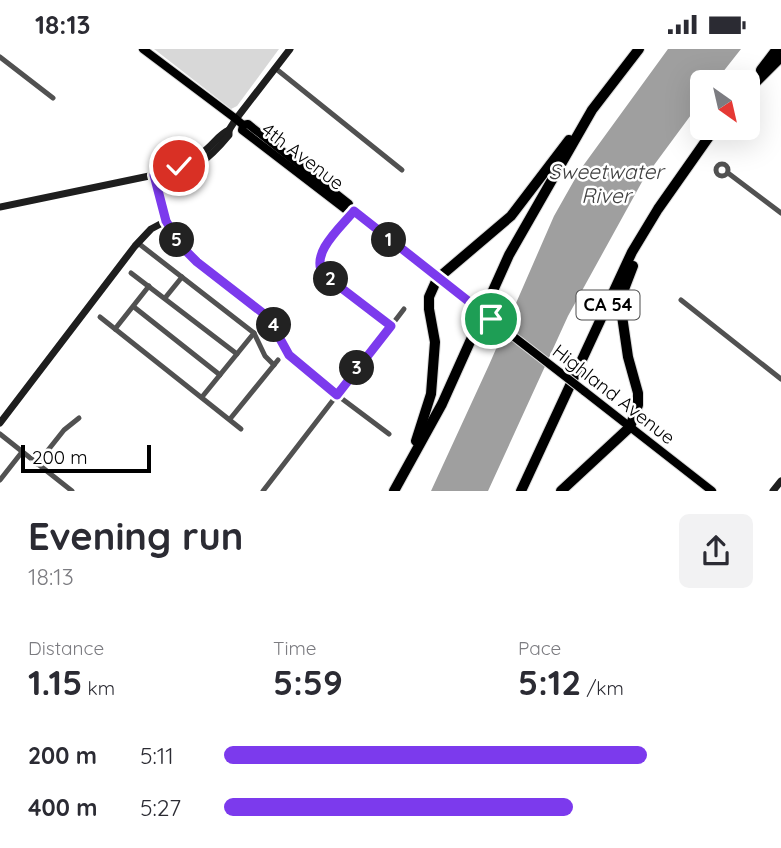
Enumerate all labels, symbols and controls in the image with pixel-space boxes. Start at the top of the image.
text: 18:13 [35,8,91,41]
north arrow [690,70,760,140]
map controls [690,70,760,140]
street label: 4th Avenue [257,117,349,195]
pin [149,136,209,196]
icon: check [160,147,198,185]
water label: Sweetwater River [549,158,666,208]
pin: 5 [160,223,194,257]
pin: 1 [372,223,406,257]
text: 5 [171,227,182,251]
text: 1 [385,227,392,251]
pin: 2 [314,261,348,296]
text: 2 [325,266,336,290]
pin [461,289,521,349]
road number: CA 54 [576,291,640,319]
icon: arrive [472,300,510,338]
pin: 4 [256,307,292,343]
text: 4 [268,312,279,336]
street label: Highland Avenue [548,339,680,449]
pin: 3 [340,351,374,385]
text: 3 [351,355,362,379]
scale bar [21,442,150,474]
text: 200 m [32,445,88,469]
text: Evening run [28,512,243,560]
button: share [679,514,753,588]
text: 18:13 [28,562,74,591]
text: Distance [28,636,104,660]
text: Time [273,636,317,660]
text: Pace [518,636,561,660]
text: 1.15 [28,660,82,704]
text: 5:59 [273,660,343,704]
text: 5:12 [518,660,581,704]
text: km [82,676,115,700]
text: /km [581,676,624,700]
text: 200 m [28,741,97,770]
text: 5:11 [140,741,174,770]
text: 400 m [28,793,97,822]
text: 5:27 [140,793,181,822]

